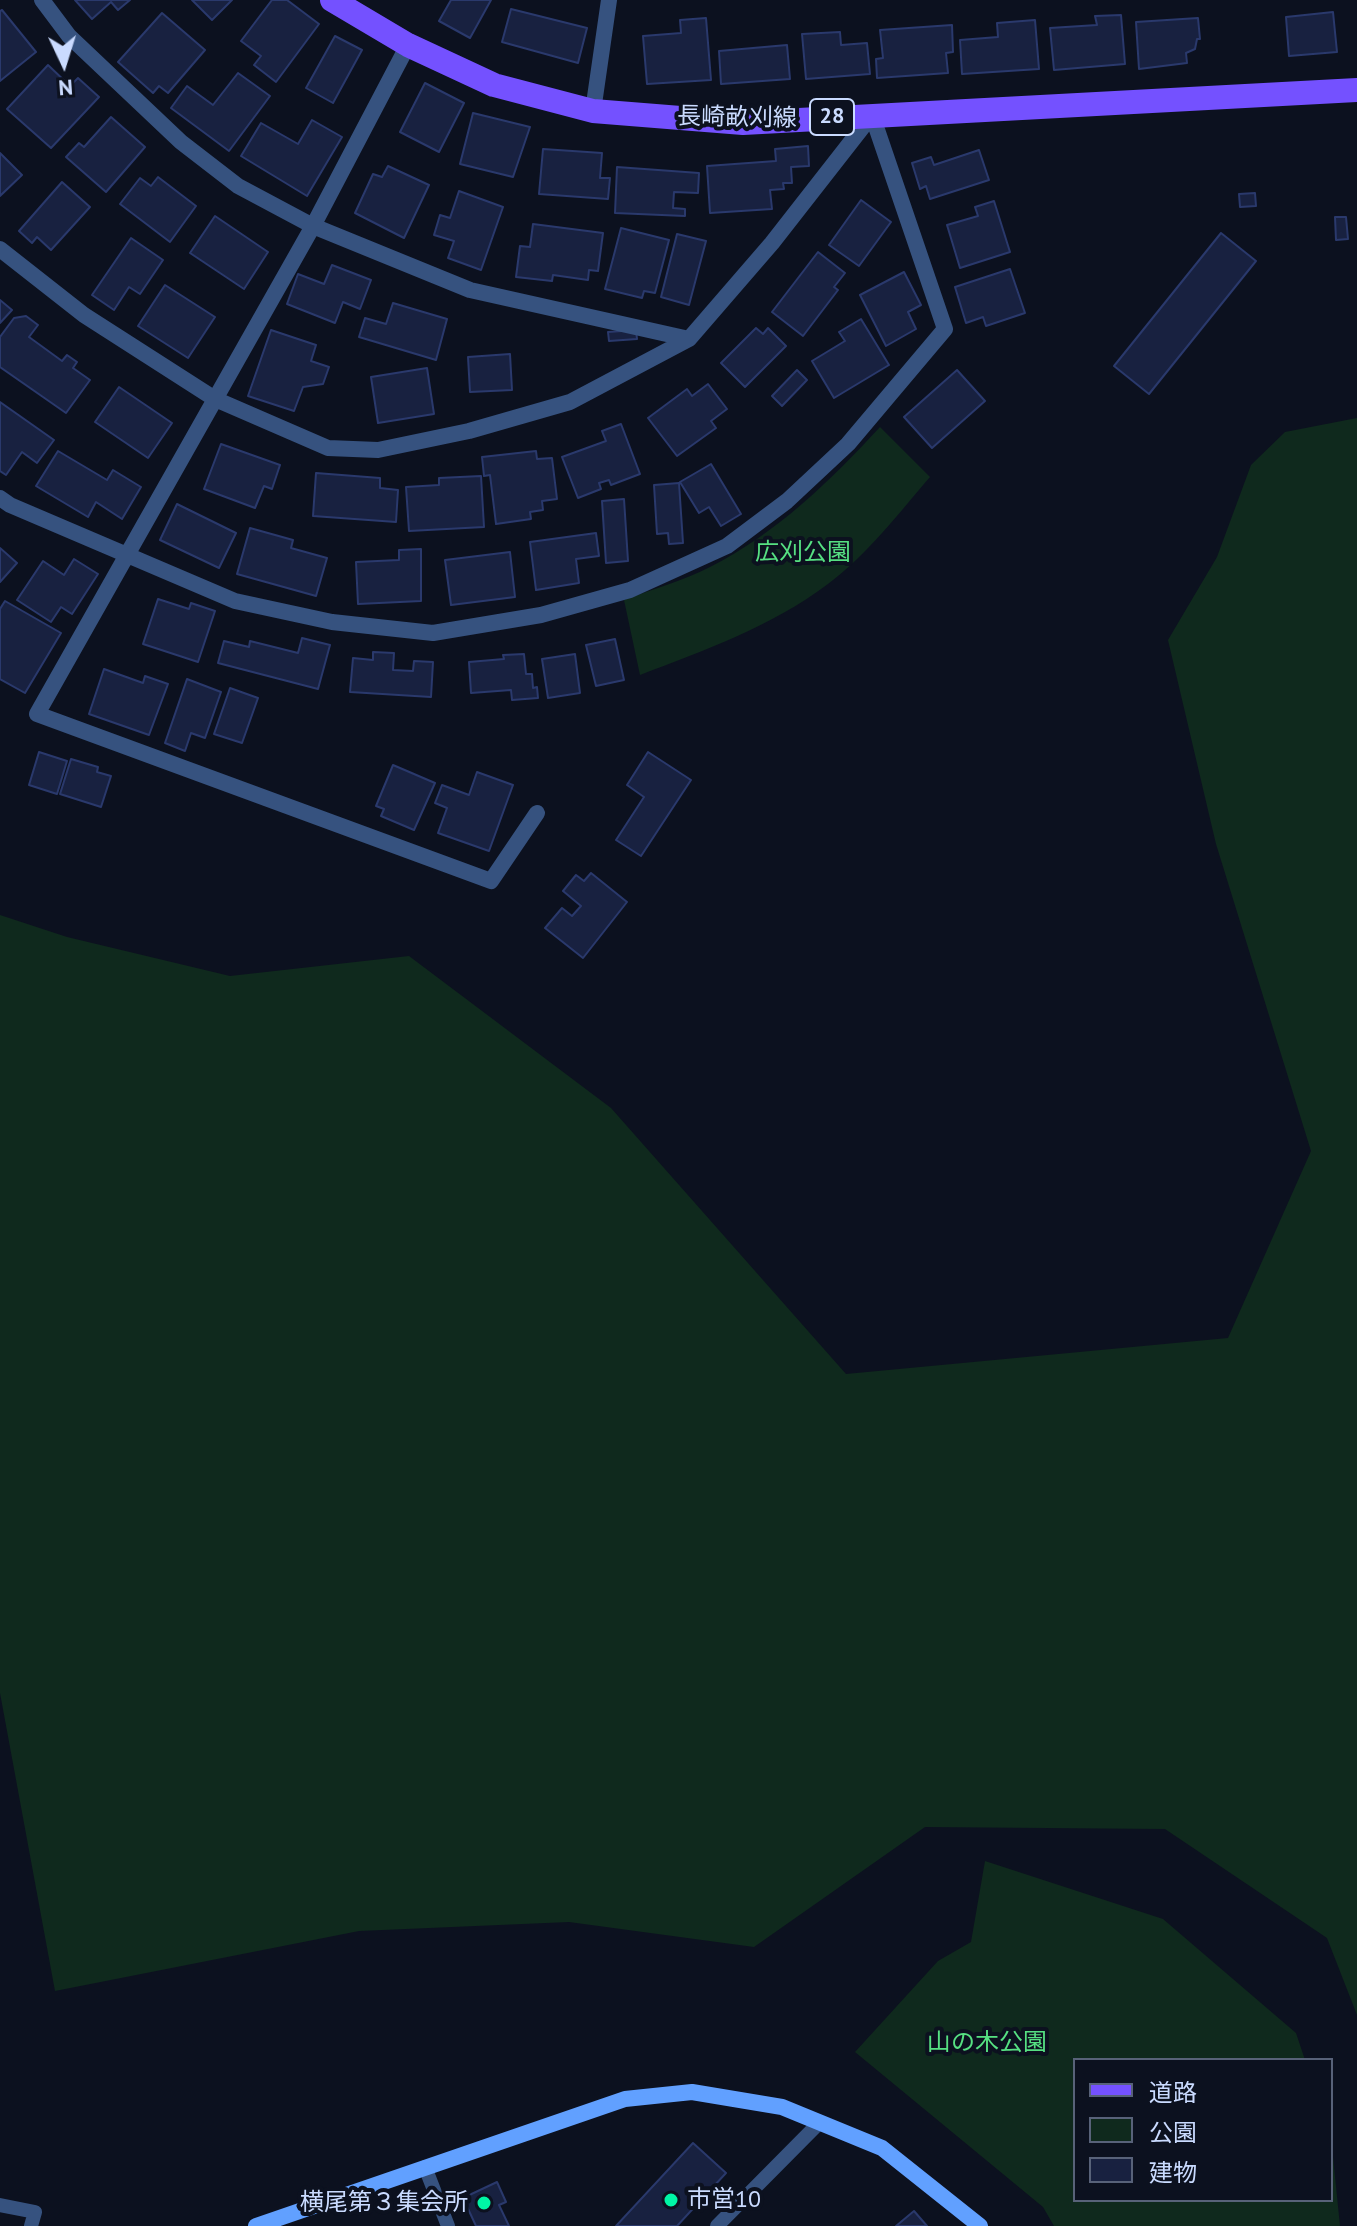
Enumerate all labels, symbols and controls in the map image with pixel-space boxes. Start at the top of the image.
north arrow [24,24,104,104]
text: N [57,73,74,102]
road number: 28 [810,99,854,135]
street label: 長崎畝刈線 [677,103,797,133]
park label: 広刈公園 [755,539,851,567]
park label: 山の木公園 [927,2029,1047,2057]
legend [1073,2058,1333,2202]
text: 道路 [1149,2077,1197,2108]
text: 公園 [1149,2117,1197,2148]
text: 建物 [1149,2157,1197,2188]
place label: 市営10 [687,2186,761,2214]
place label: 横尾第３集会所 [300,2189,468,2217]
marker: 市営10 [662,2191,680,2209]
marker: 横尾第３集会所 [475,2194,493,2212]

